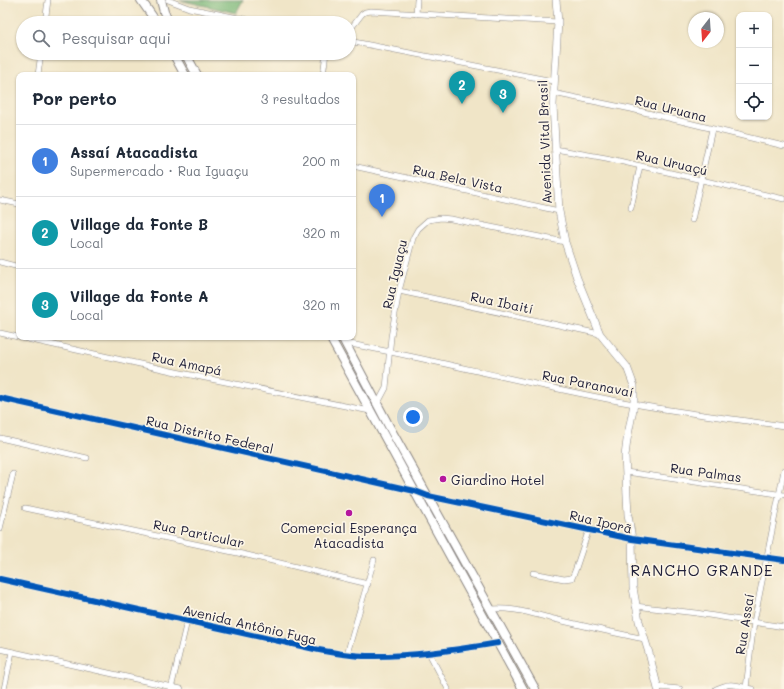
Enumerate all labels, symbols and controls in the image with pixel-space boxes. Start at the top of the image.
north arrow [688,12,724,48]
map controls [736,12,772,120]
button: + [736,12,772,48]
search box [16,16,356,60]
icon: search [30,27,52,49]
text: Pesquisar aqui [62,28,171,48]
button: − [736,48,772,84]
pin: 2 [449,71,475,104]
pin: 3 [490,80,516,113]
street label: Avenida Vital Brasil [533,80,555,204]
button: locate [736,84,772,120]
text: Por perto [32,87,116,109]
text: 3 resultados [261,90,340,107]
street label: Rua Uruana [633,91,709,125]
text: Assaí Atacadista [70,142,198,162]
street label: Rua Uruaçú [635,146,709,178]
text: 1 [42,152,48,169]
text: 200 m [302,152,340,169]
street label: Rua Bela Vista [411,160,505,196]
text: Supermercado · Rua Iguaçu [70,162,249,179]
pin: 1 [369,184,395,217]
text: Village da Fonte B [70,214,208,234]
text: 2 [41,224,49,241]
text: 320 m [303,224,340,241]
text: Local [70,234,104,251]
street label: Rua Iguaçu [378,238,410,310]
text: Village da Fonte A [70,286,208,306]
street label: Rua Ibaití [469,287,535,317]
text: 3 [41,296,49,313]
text: 320 m [303,296,340,313]
text: Local [70,306,104,323]
street label: Rua Amapá [150,347,224,379]
street label: Rua Paranavaí [541,366,635,400]
your location [403,407,423,427]
street label: Rua Distrito Federal [145,411,275,457]
street label: Rua Palmas [669,459,743,485]
place label: Giardino Hotel [451,471,545,488]
marker: Giardino Hotel [438,474,448,484]
street label: Rua Iporã [568,506,634,536]
marker: Comercial Esperança Atacadista [344,508,354,518]
street label: Rua Particular [152,515,246,551]
place label: Comercial Esperança Atacadista [281,519,417,551]
district label: RANCHO GRANDE [630,560,774,580]
street label: Rua Assaí [731,592,757,656]
street label: Avenida Antônio Fuga [181,600,319,648]

